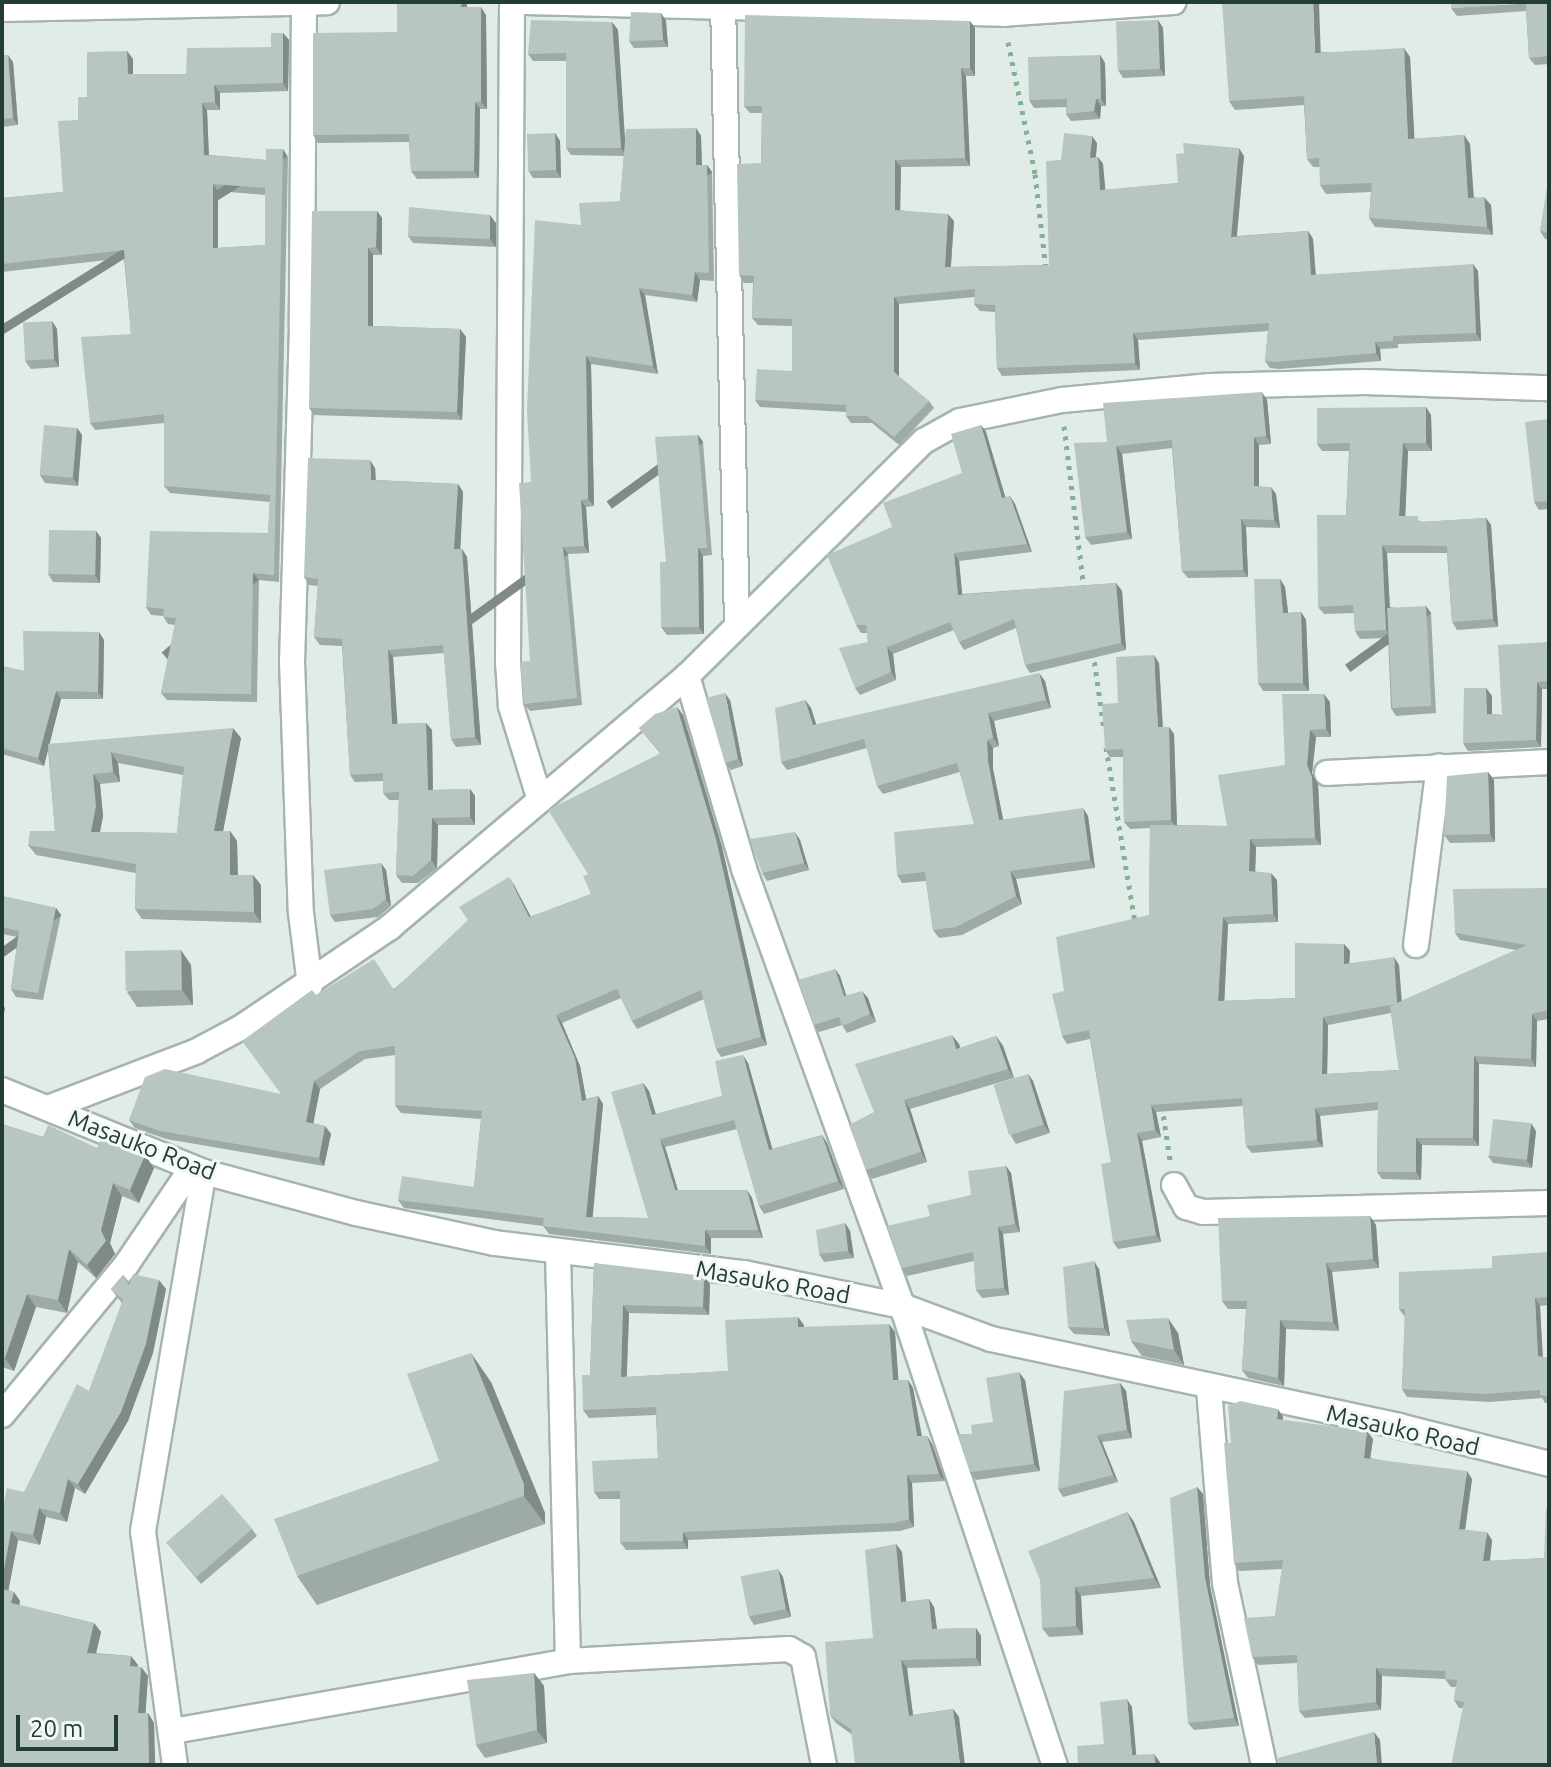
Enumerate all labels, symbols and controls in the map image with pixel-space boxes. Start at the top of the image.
street label: Masauko Road [64,1104,220,1186]
street label: Masauko Road [694,1254,852,1310]
street label: Masauko Road [1324,1398,1482,1462]
scale bar [20,1699,122,1749]
text: 20 m [30,1715,83,1742]

